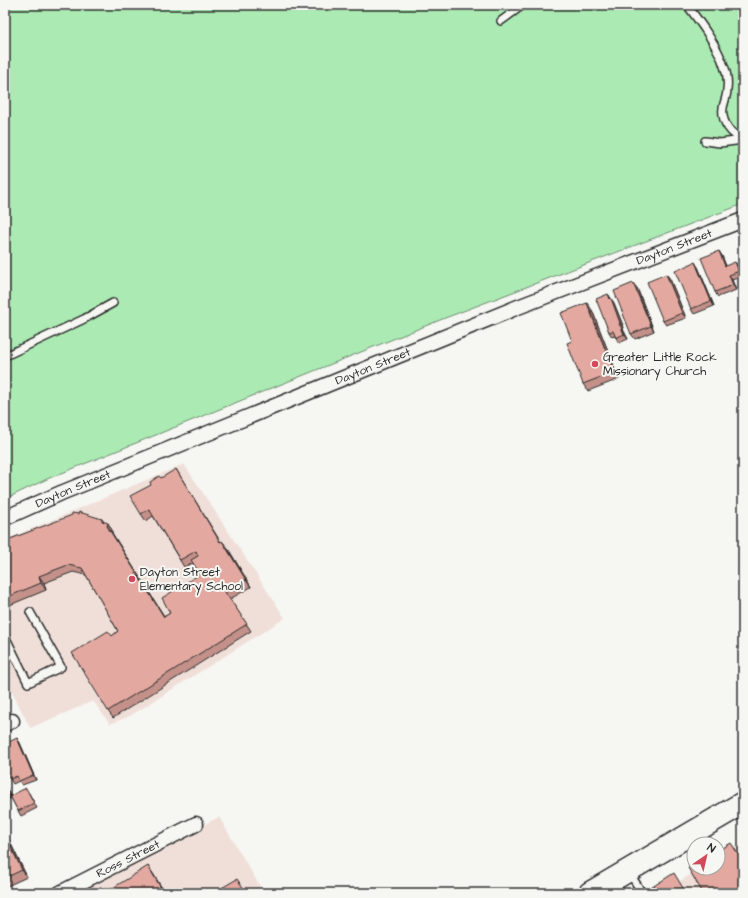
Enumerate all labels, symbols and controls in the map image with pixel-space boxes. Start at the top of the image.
street label: Dayton Street [634,224,715,269]
street label: Dayton Street [333,343,413,389]
place label: Greater Little Rock Missionary Church [603,349,717,381]
marker: Greater Little Rock Missionary Church [590,359,600,369]
street label: Dayton Street [33,465,113,512]
place label: Dayton Street Elementary School [140,564,243,596]
marker: Dayton Street Elementary School [127,574,137,584]
street label: Ross Street [93,835,163,882]
north arrow [686,836,726,876]
text: N [704,840,718,856]

